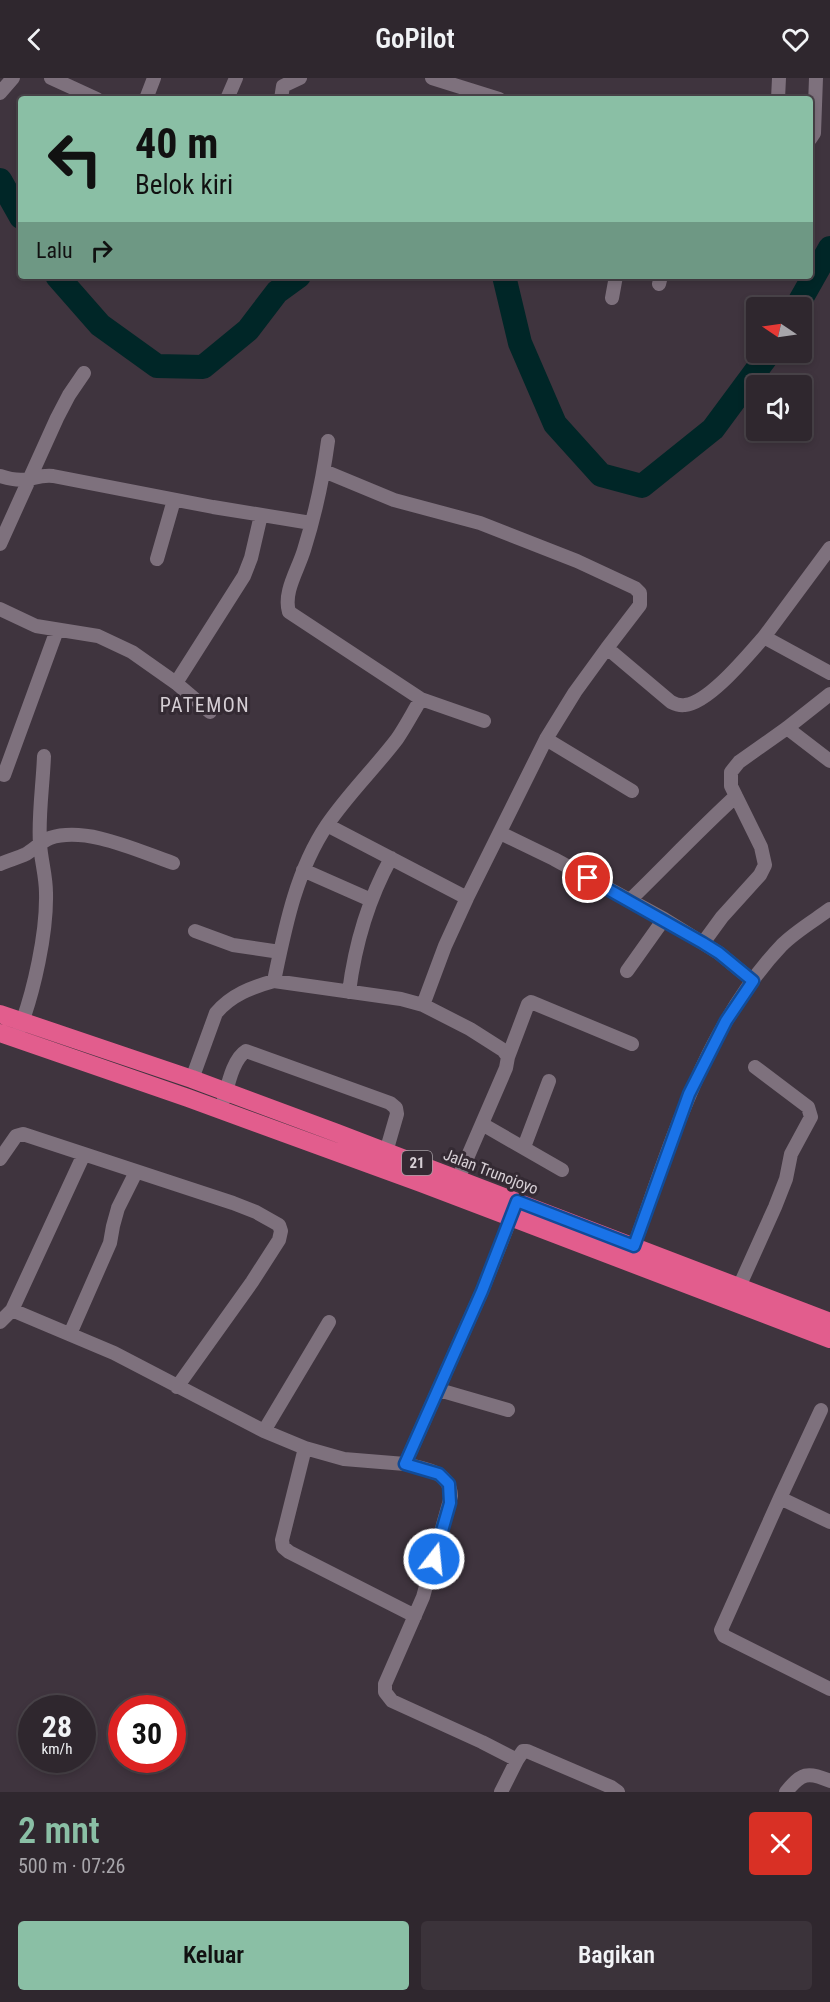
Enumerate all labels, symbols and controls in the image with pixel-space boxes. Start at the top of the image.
icon: back [18,23,51,56]
text: GoPilot [375,23,455,55]
icon: heart [779,23,812,56]
text: 40 m [135,119,218,168]
icon: left [36,120,114,198]
text: Belok kiri [135,169,233,201]
icon: right [85,234,118,267]
text: Lalu [36,238,73,263]
north arrow [746,297,812,363]
map controls [746,297,812,441]
button: sound [746,375,812,441]
district label: PATEMON [160,693,250,717]
pin [562,852,613,903]
icon: arrive [571,861,604,894]
street label: Jalan Trunojoyo [441,1145,541,1198]
road number: 21 [402,1151,432,1175]
position arrow [402,1527,466,1591]
speed limit sign: 30 [108,1695,186,1773]
text: 28 [42,1709,72,1744]
text: km/h [42,1740,72,1758]
text: 2 mnt [18,1810,100,1852]
button: close [749,1812,812,1875]
text: 500 m · 07:26 [18,1854,125,1878]
button: Keluar [18,1921,409,1990]
button: Bagikan [421,1921,812,1990]

